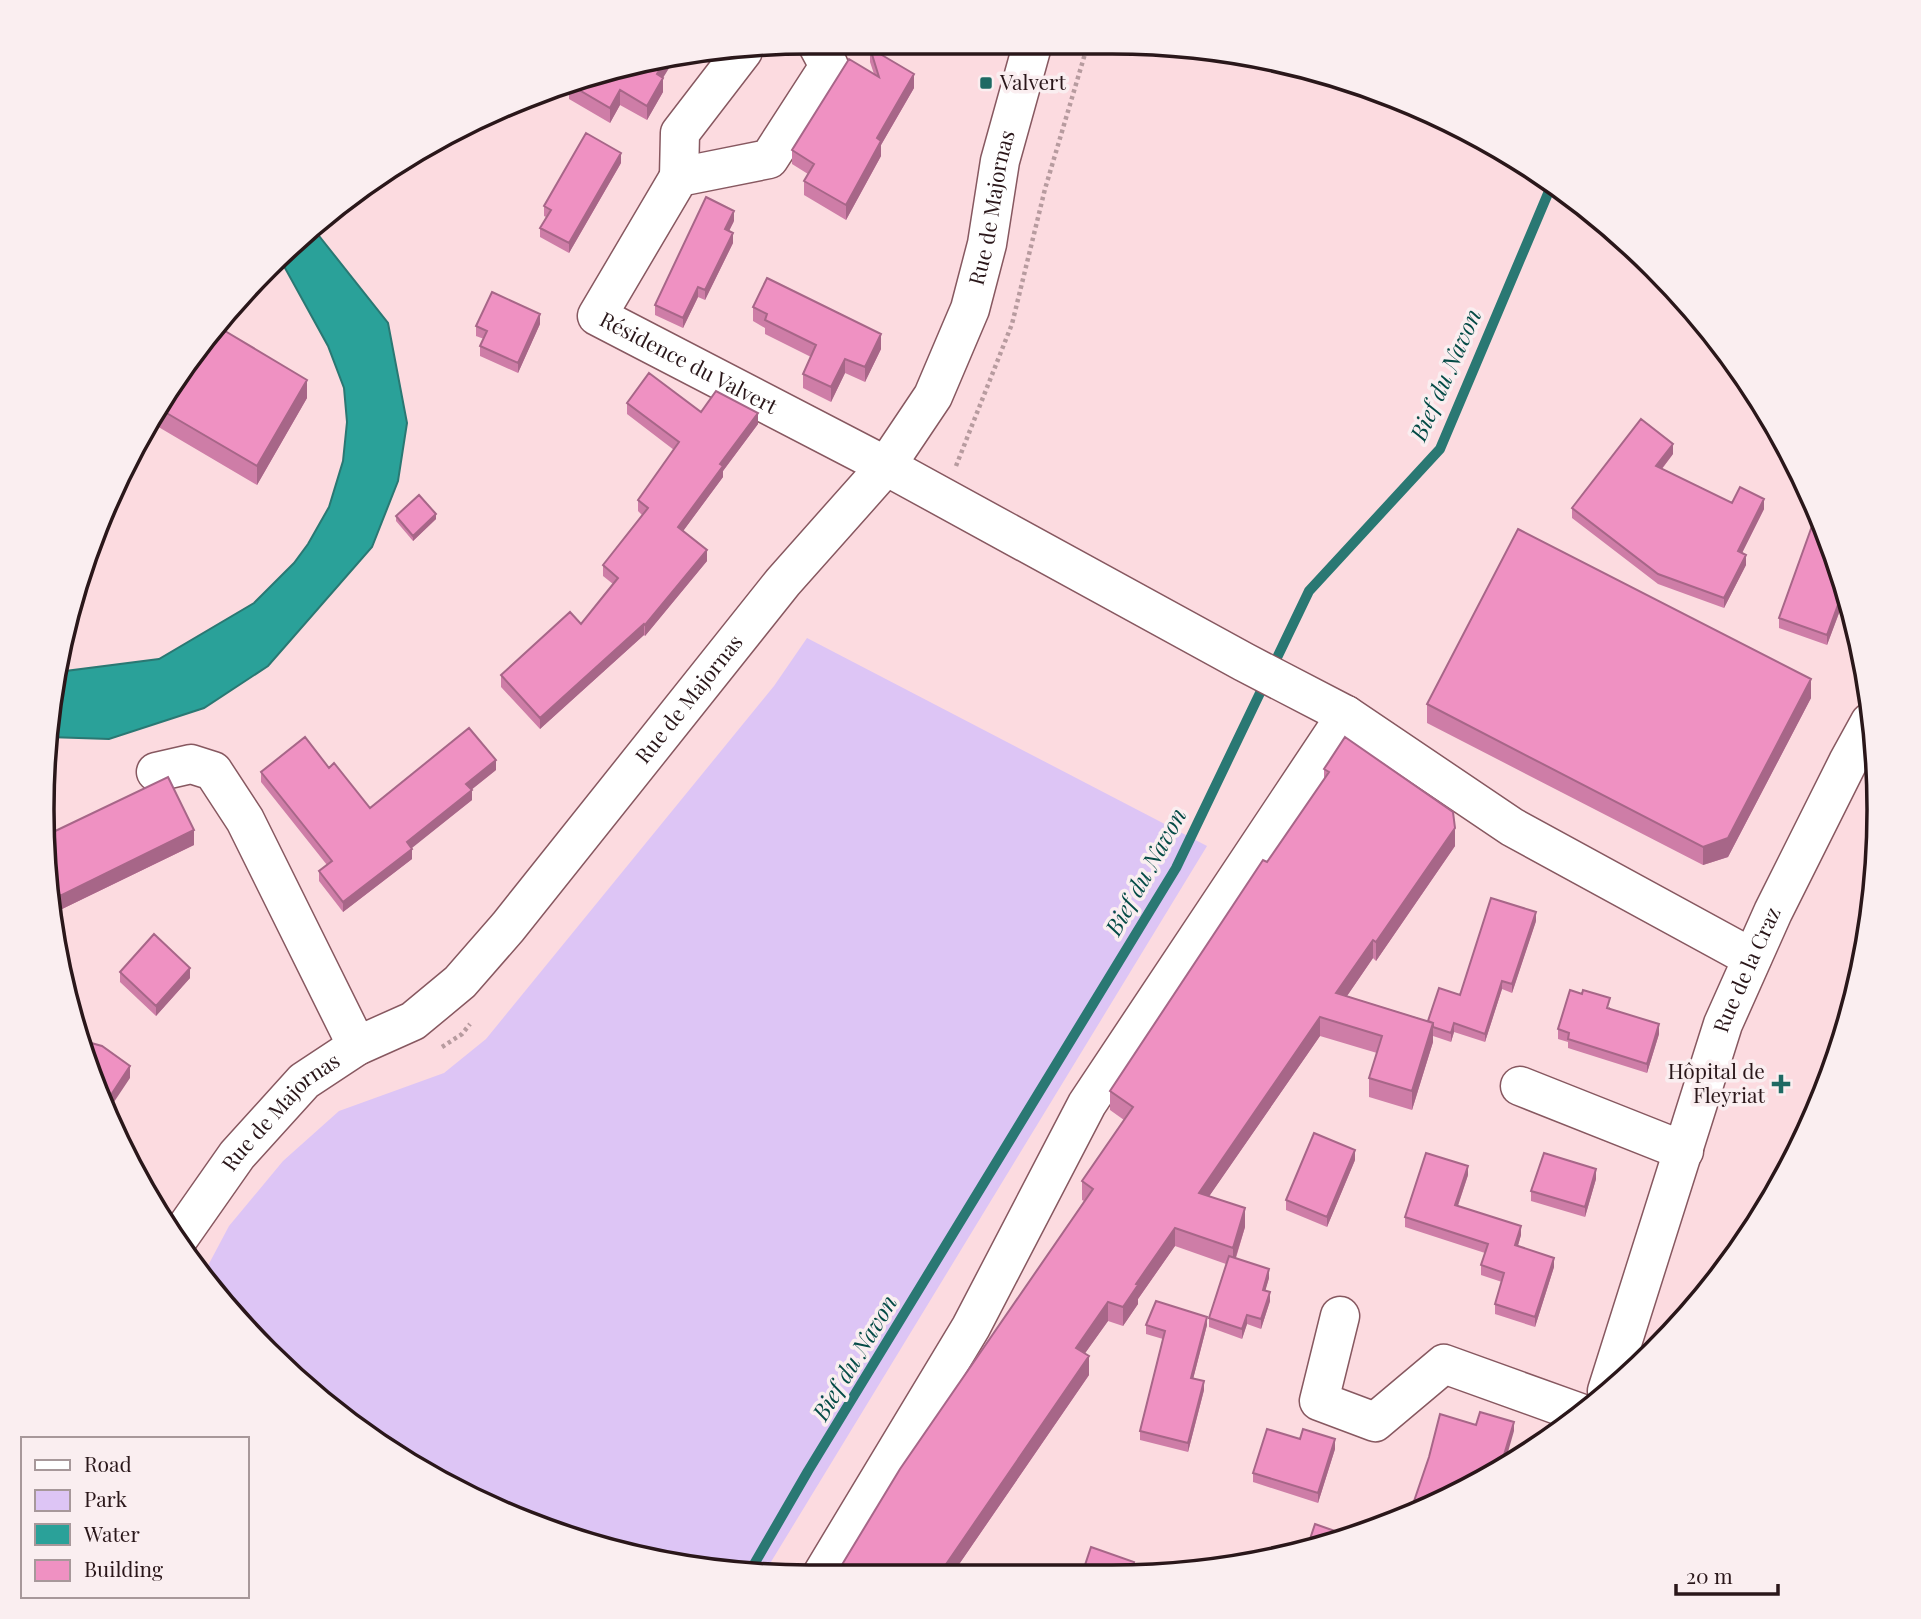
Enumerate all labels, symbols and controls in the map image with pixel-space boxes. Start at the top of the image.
place label: Valvert [999,67,1066,95]
marker: Valvert [978,75,994,91]
street label: Rue de Majornas [961,127,1020,288]
street label: Résidence du Valvert [596,304,783,419]
water label: Bief du Navon [1401,304,1487,446]
street label: Rue de Majornas [628,628,748,768]
water label: Bief du Navon [1096,802,1192,941]
street label: Rue de la Craz [1705,902,1786,1036]
street label: Rue de Majornas [214,1045,344,1176]
place label: Hôpital de Fleyriat [1668,1056,1766,1108]
marker: Hôpital de Fleyriat [1771,1074,1791,1094]
water label: Bief du Navon [804,1289,903,1427]
legend [21,1437,248,1598]
text: Road [84,1449,132,1477]
text: Park [84,1484,128,1512]
text: Water [83,1519,140,1547]
scale bar [1676,1552,1778,1596]
text: Building [84,1554,163,1582]
text: 20 m [1686,1561,1733,1589]

